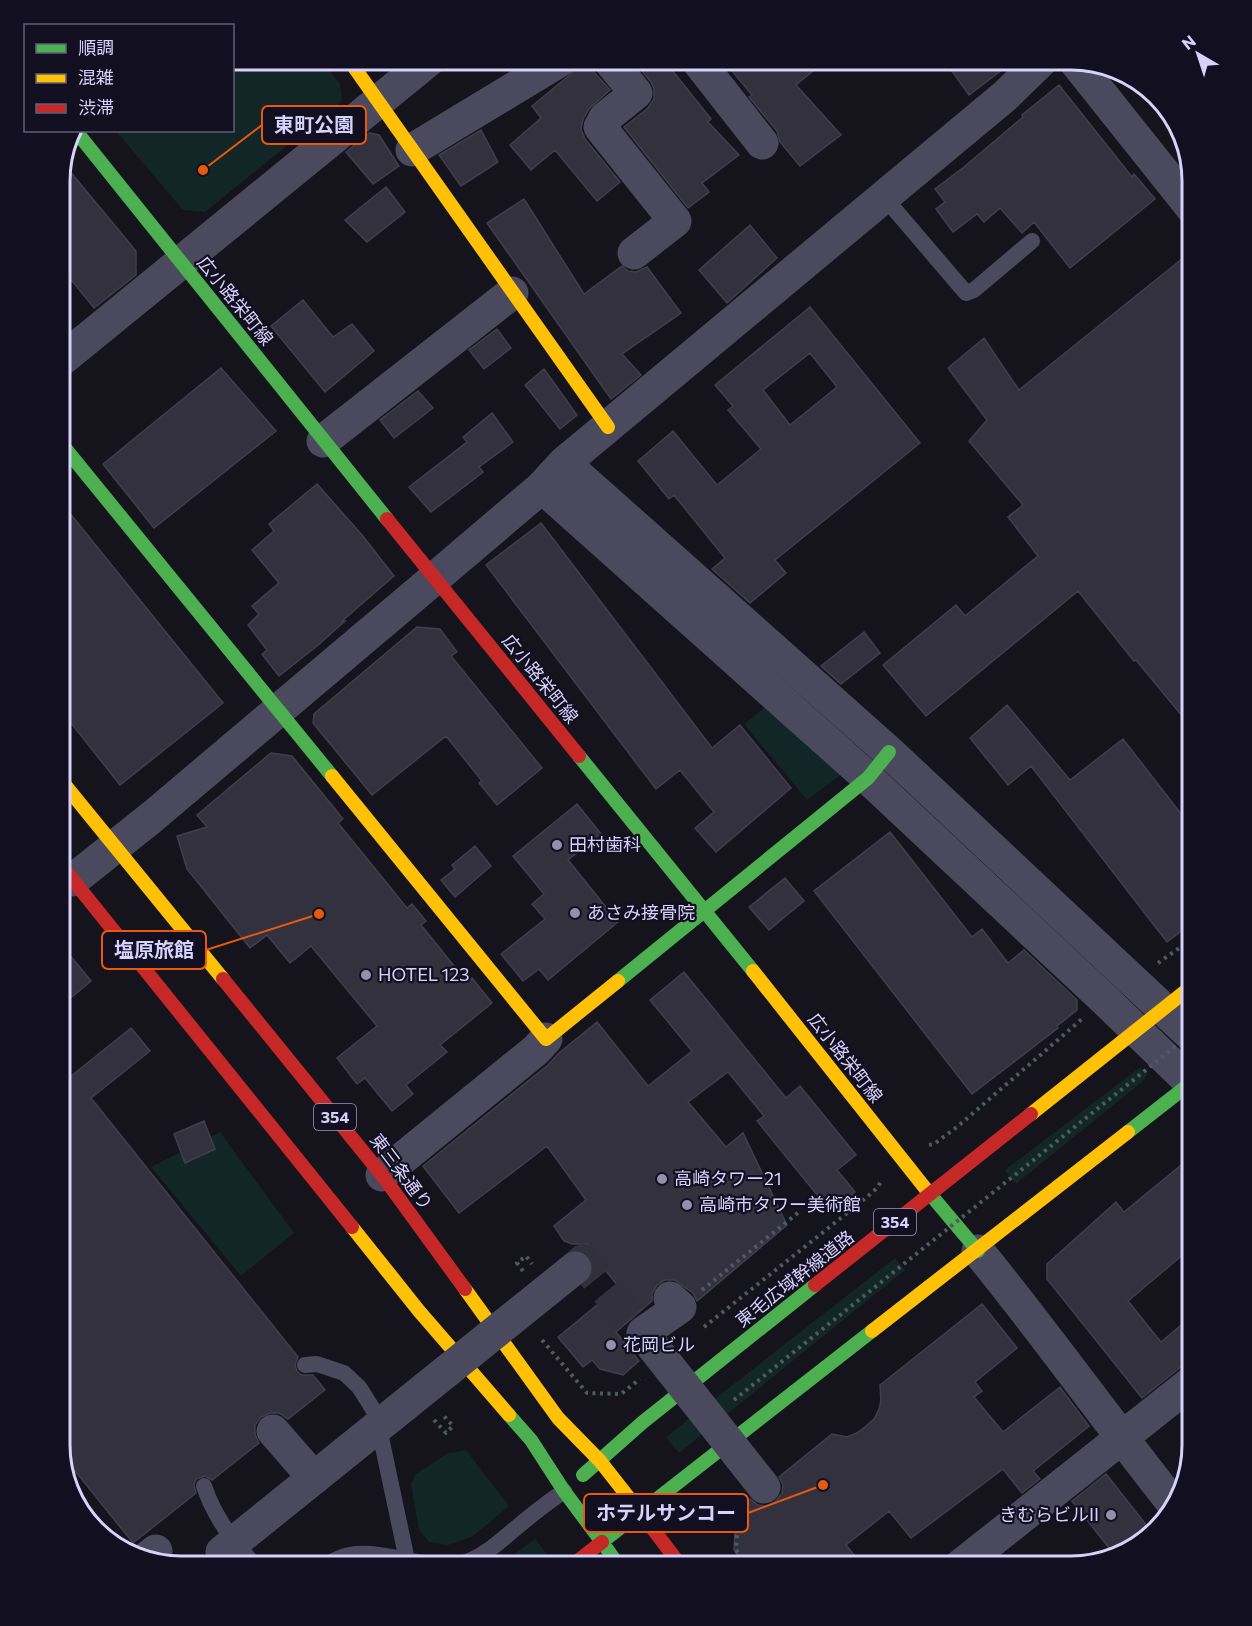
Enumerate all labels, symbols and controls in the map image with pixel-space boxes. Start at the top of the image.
legend [24,24,234,132]
north arrow [1168,24,1228,84]
text: N [1178,31,1199,53]
text: 順調 [78,36,114,58]
text: 混雑 [78,66,114,88]
text: 渋滞 [78,96,114,118]
callout: 東町公園 [262,106,366,144]
text: 東町公園 [274,112,354,136]
street label: 広小路栄町線 [193,251,278,349]
street label: 広小路栄町線 [498,629,583,727]
place label: 田村歯科 [569,833,641,855]
marker: 田村歯科 [550,838,564,852]
place label: あさみ接骨院 [587,901,695,923]
marker: あさみ接骨院 [568,906,582,920]
callout: 塩原旅館 [102,931,206,969]
text: 塩原旅館 [114,937,194,961]
place label: HOTEL 123 [378,963,470,985]
marker: HOTEL 123 [359,968,373,982]
street label: 広小路栄町線 [804,1008,888,1107]
road number: 354 [314,1104,356,1130]
street label: 東三条通り [366,1129,438,1214]
place label: 高崎タワー21 [674,1167,782,1189]
marker: 高崎タワー21 [655,1172,669,1186]
place label: 高崎市タワー美術館 [699,1193,861,1215]
marker: 高崎市タワー美術館 [680,1198,694,1212]
road number: 354 [874,1209,916,1235]
street label: 東毛広域幹線道路 [731,1225,858,1331]
place label: 花岡ビル [623,1333,695,1355]
marker: 花岡ビル [604,1338,618,1352]
callout: ホテルサンコー [584,1494,748,1532]
text: ホテルサンコー [596,1500,736,1524]
place label: きむらビルII [999,1503,1099,1525]
marker: きむらビルII [1104,1508,1118,1522]

